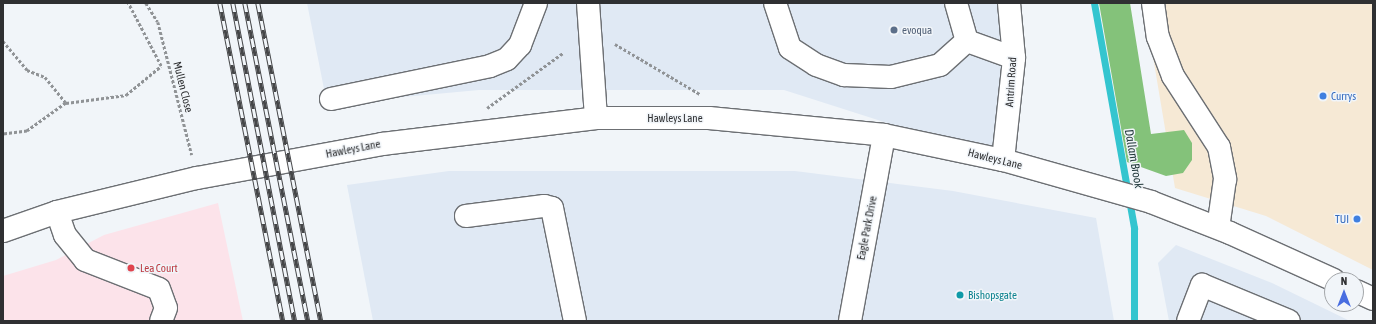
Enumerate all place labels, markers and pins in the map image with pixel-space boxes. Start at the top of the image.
place label: evoqua [902,23,932,37]
marker: evoqua [889,25,899,35]
place label: Currys [1331,89,1356,103]
marker: Currys [1318,91,1328,101]
place label: TUI [1335,212,1349,226]
marker: TUI [1352,214,1362,224]
place label: Lea Court [140,261,178,275]
marker: Lea Court [125,262,137,274]
place label: Bishopsgate [968,288,1017,302]
marker: Bishopsgate [955,290,965,300]

